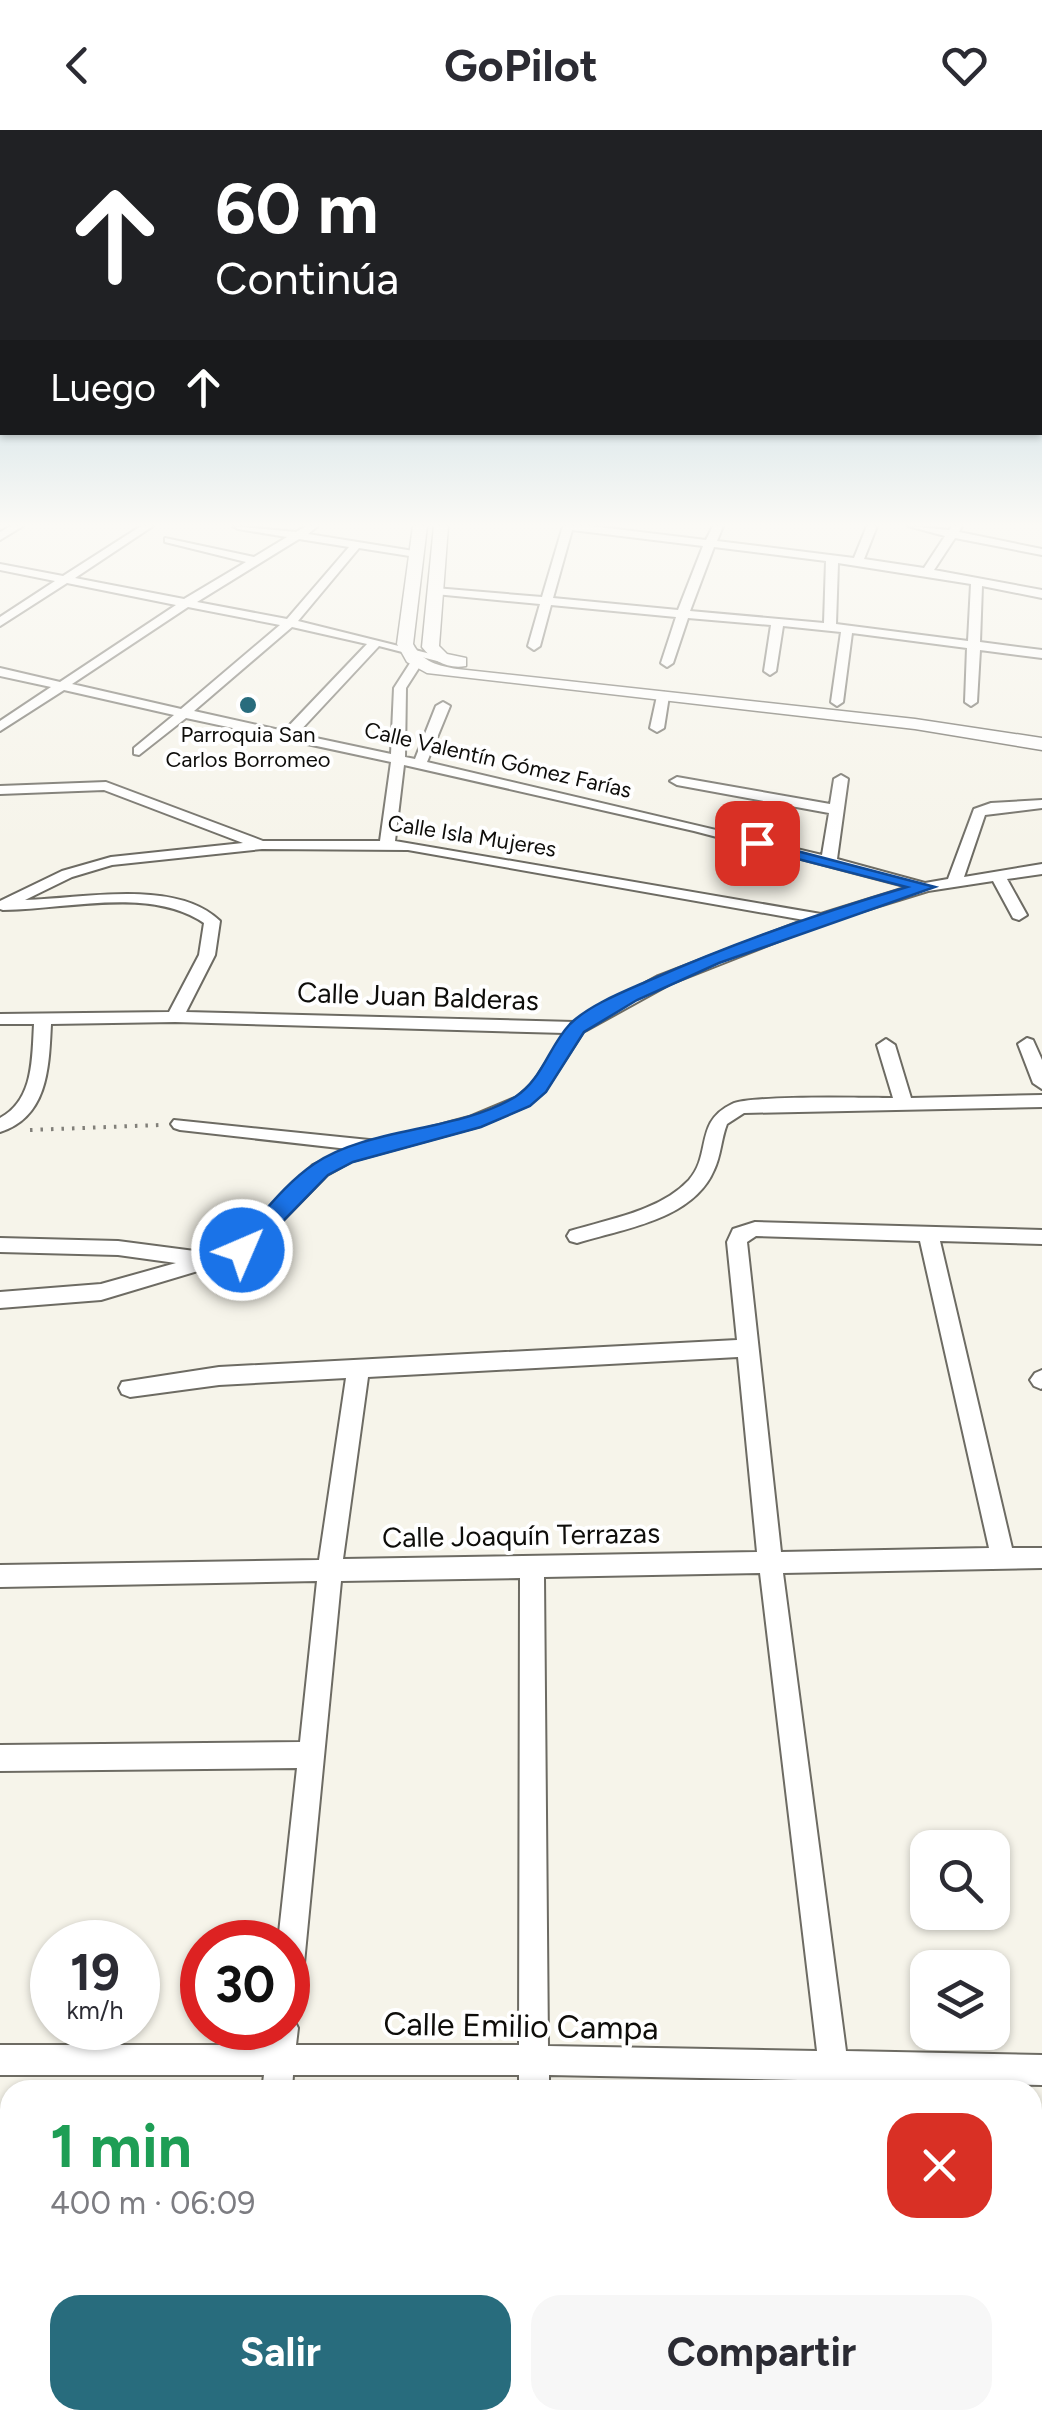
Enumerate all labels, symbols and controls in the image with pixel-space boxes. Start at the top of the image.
icon: back [50,38,105,93]
text: GoPilot [444,38,598,92]
icon: heart [937,38,992,93]
text: 60 m [215,166,379,251]
icon: ahead [50,170,180,300]
text: Continúa [215,251,399,305]
icon: ahead [176,360,231,415]
text: Luego [50,365,156,411]
marker: Parroquia San Carlos Borromeo [237,694,259,716]
street label: Calle Valentín Gómez Farías [362,716,634,804]
place label: Parroquia San Carlos Borromeo [165,721,331,773]
pin [715,801,800,886]
street label: Calle Isla Mujeres [386,809,558,863]
icon: arrive [730,816,785,871]
street label: Calle Juan Balderas [297,975,539,1017]
position arrow [190,1198,294,1302]
street label: Calle Joaquín Terrazas [382,1516,660,1554]
map controls [910,1830,1010,2050]
button: search [910,1830,1010,1930]
speed limit sign: 30 [180,1920,310,2050]
text: 19 [70,1942,120,2003]
button: layers [910,1950,1010,2050]
text: km/h [66,1995,124,2025]
street label: Calle Emilio Campa [383,2005,659,2047]
text: 1 min [50,2110,192,2182]
button: close [887,2113,992,2218]
text: 400 m · 06:09 [50,2184,255,2222]
button: Salir [50,2295,511,2410]
button: Compartir [531,2295,992,2410]

